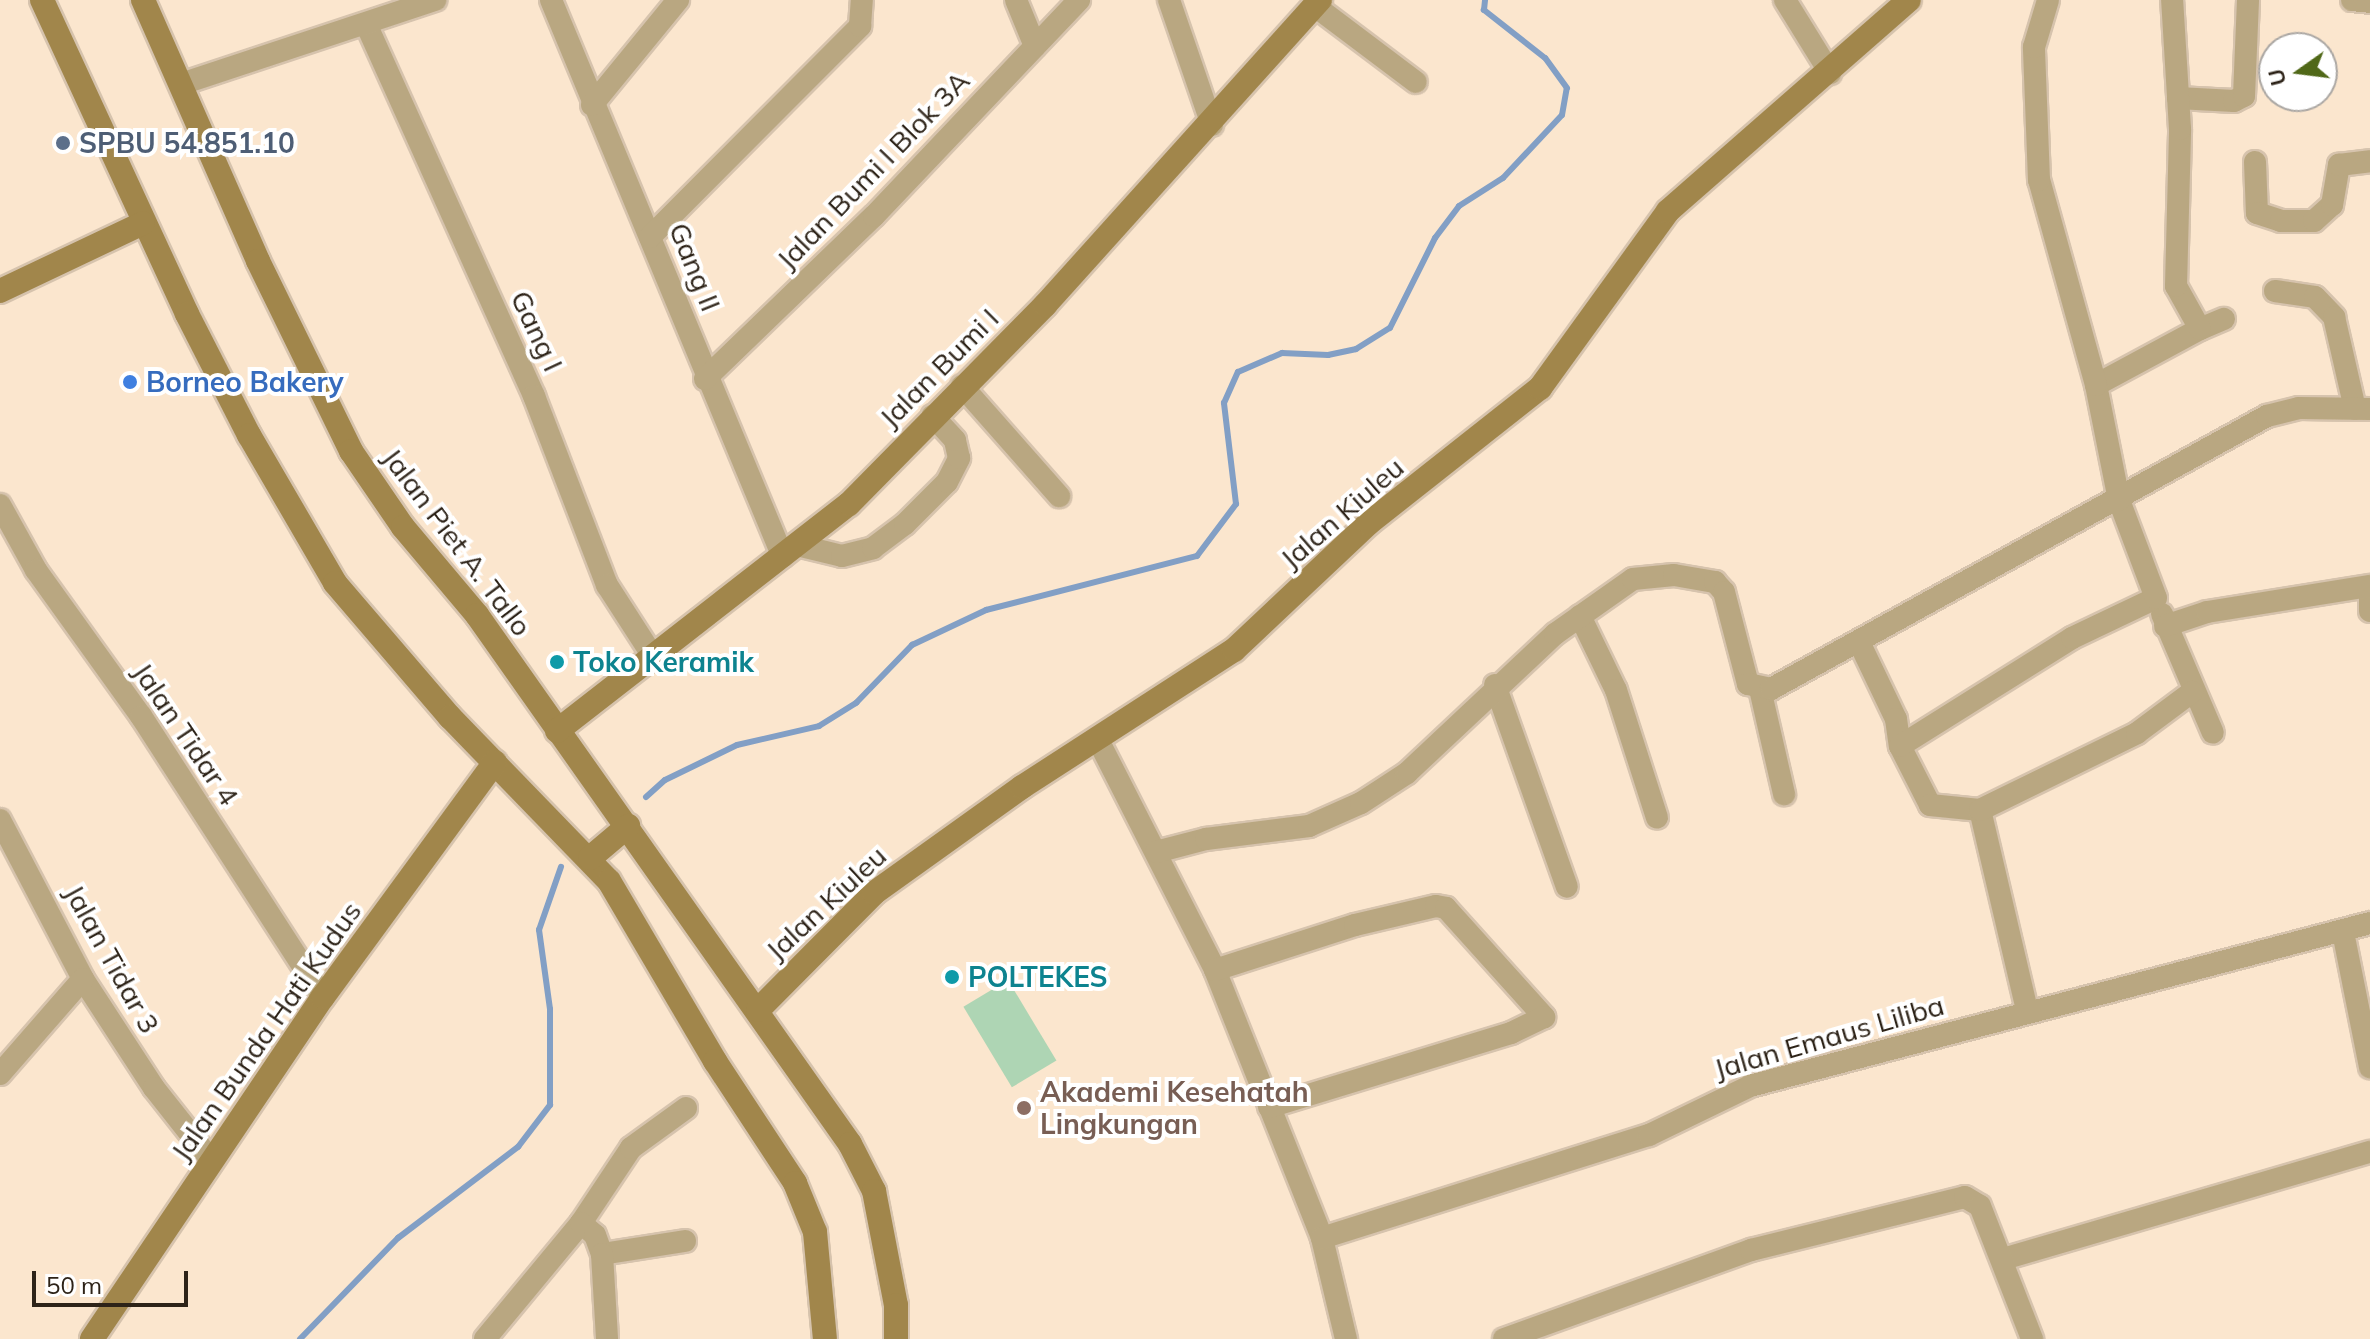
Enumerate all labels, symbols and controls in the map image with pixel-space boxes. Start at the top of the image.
north arrow [2258,32,2338,112]
street label: Jalan Bumi I Blok 3A [770,64,976,276]
text: U [2261,66,2292,89]
place label: SPBU 54.851.10 [79,126,295,160]
marker: SPBU 54.851.10 [54,134,72,152]
street label: Gang II [662,218,728,316]
street label: Gang I [504,285,570,377]
street label: Jalan Bumi I [873,302,1005,434]
place label: Borneo Bakery [146,365,344,399]
marker: Borneo Bakery [121,373,139,391]
street label: Jalan Piet A. Tallo [376,442,538,642]
street label: Jalan Kiuleu [1274,451,1410,575]
place label: Toko Keramik [573,645,754,679]
marker: Toko Keramik [548,653,566,671]
street label: Jalan Tidar 4 [126,656,246,812]
street label: Jalan Kiuleu [759,839,893,967]
street label: Jalan Tidar 3 [57,879,167,1039]
street label: Jalan Bunda Hati Kudus [164,895,368,1167]
place label: POLTEKES [968,960,1108,994]
marker: POLTEKES [943,968,961,986]
street label: Jalan Emaus Liliba [1710,988,1948,1086]
place label: Akademi Kesehatah Lingkungan [1040,1075,1309,1141]
marker: Akademi Kesehatah Lingkungan [1015,1099,1033,1117]
scale bar [36,1255,192,1305]
text: 50 m [46,1270,102,1300]

